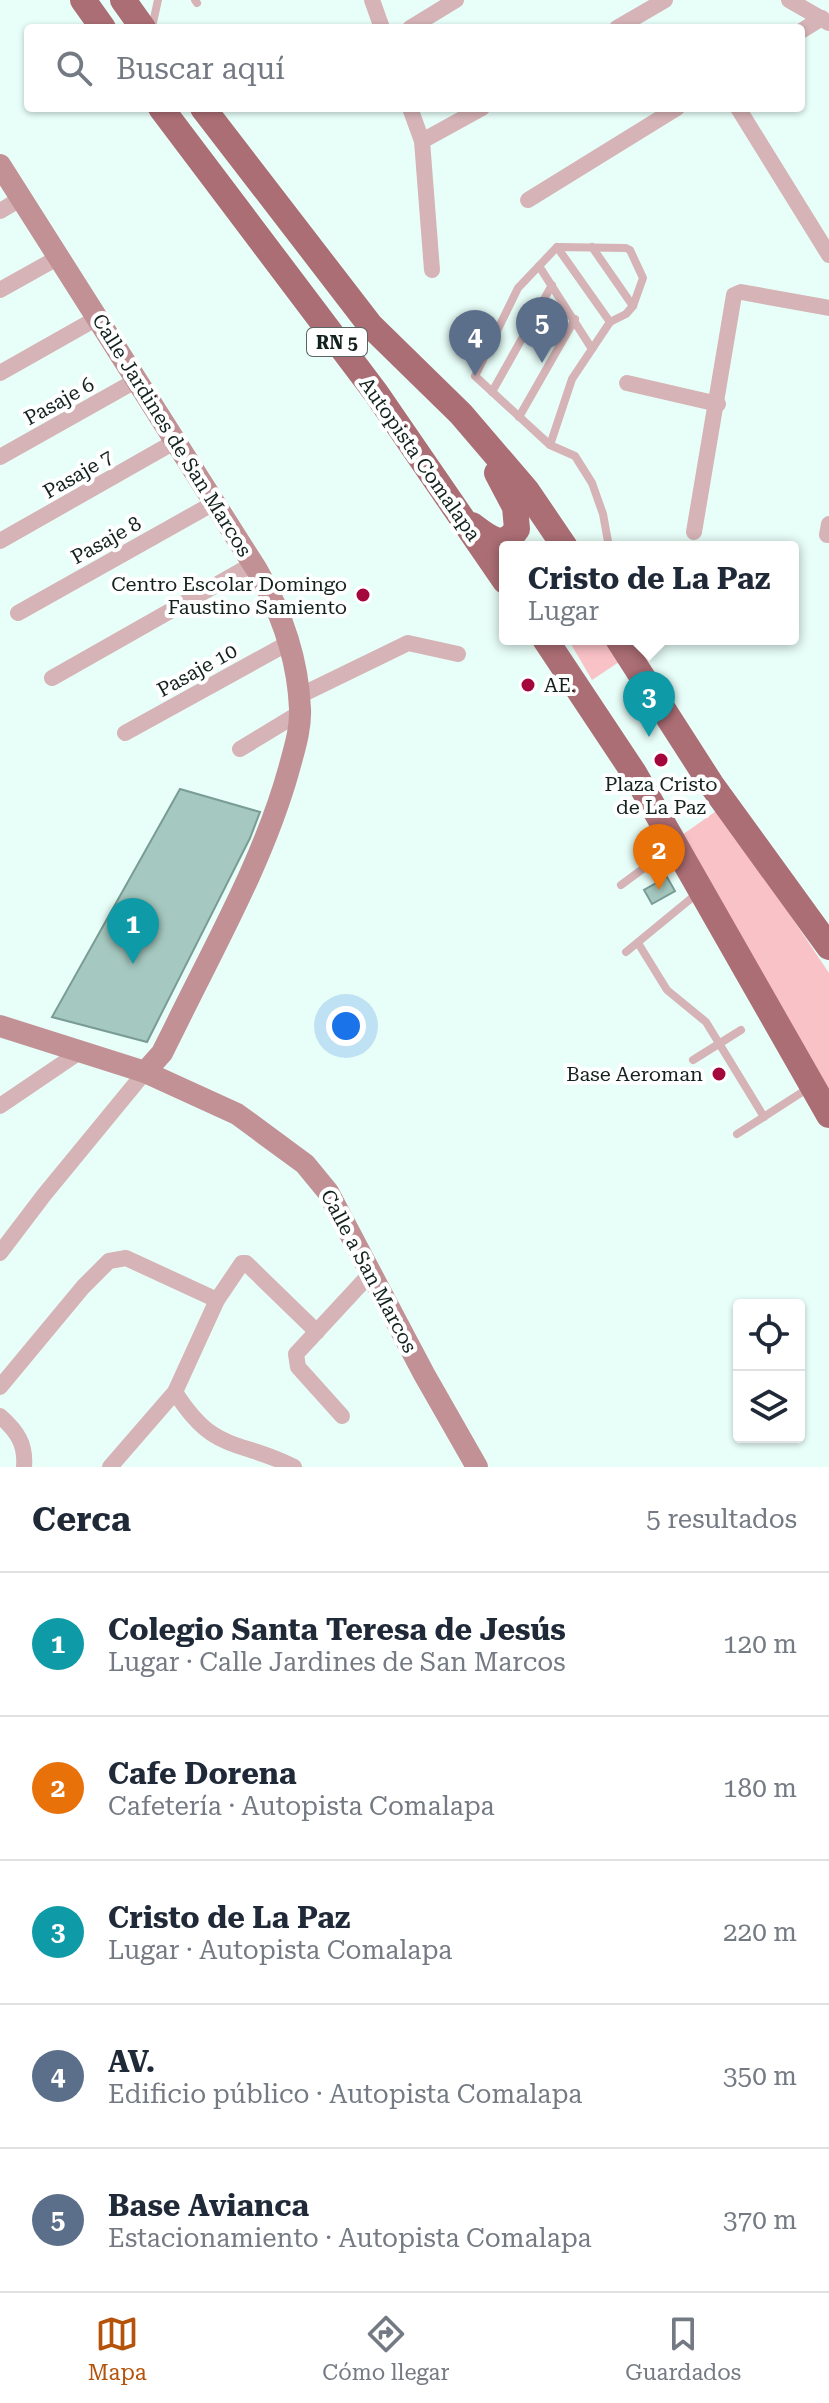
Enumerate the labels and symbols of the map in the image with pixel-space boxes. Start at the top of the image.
pin: 5 [516,297,568,363]
street label: Calle Jardines de San Marcos [87,309,257,561]
pin: 4 [449,310,501,376]
road number: RN 5 [307,328,367,356]
street label: Pasaje 6 [20,372,98,430]
street label: Autopista Comalapa [354,372,486,546]
street label: Pasaje 7 [39,444,117,504]
street label: Pasaje 8 [67,511,145,569]
place label: Centro Escolar Domingo Faustino Samiento [111,572,347,619]
marker: Centro Escolar Domingo Faustino Samiento [354,586,372,604]
street label: Pasaje 10 [153,638,241,702]
pin: 3 [623,671,675,737]
place label: AE. [544,673,576,697]
marker: AE. [519,676,537,694]
marker: Plaza Cristo de La Paz [652,751,670,769]
place label: Plaza Cristo de La Paz [604,772,718,819]
pin: 2 [633,824,685,890]
pin: 1 [107,898,159,964]
your location [326,1006,366,1046]
place label: Base Aeroman [566,1062,703,1086]
marker: Base Aeroman [710,1065,728,1083]
street label: Calle a San Marcos [316,1185,422,1357]

